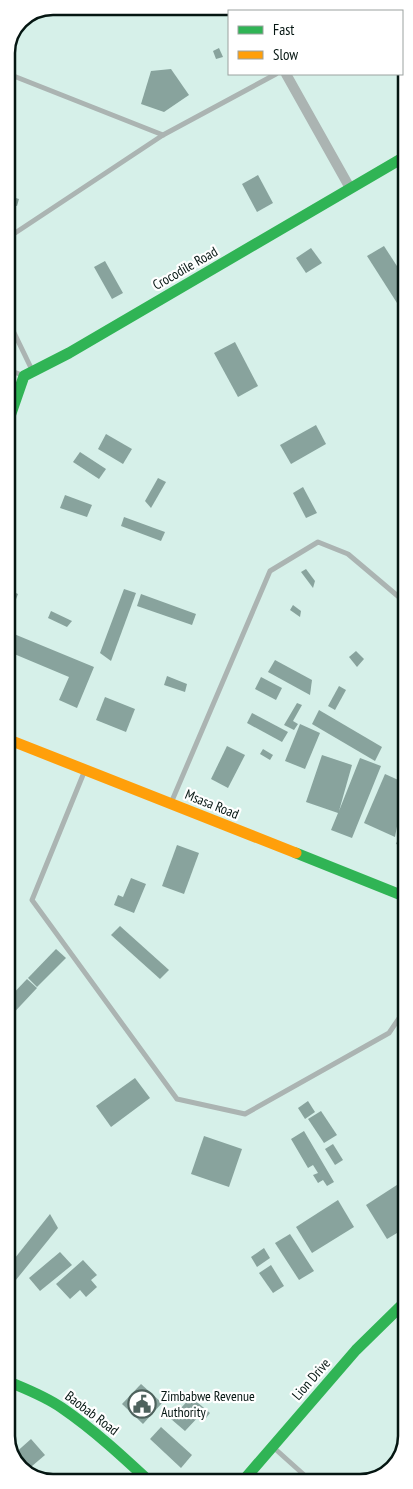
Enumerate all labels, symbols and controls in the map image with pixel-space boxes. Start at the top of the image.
legend [228,10,403,75]
text: Fast [273,20,294,39]
text: Slow [273,45,298,64]
street label: Crocodile Road [149,242,221,294]
street label: Msasa Road [182,785,242,823]
street label: Lion Drive [288,1354,334,1404]
street label: Baobab Road [61,1387,123,1439]
place label: Zimbabwe Revenue Authority [161,1387,255,1421]
public building icon: Zimbabwe Revenue Authority [127,1389,157,1419]

